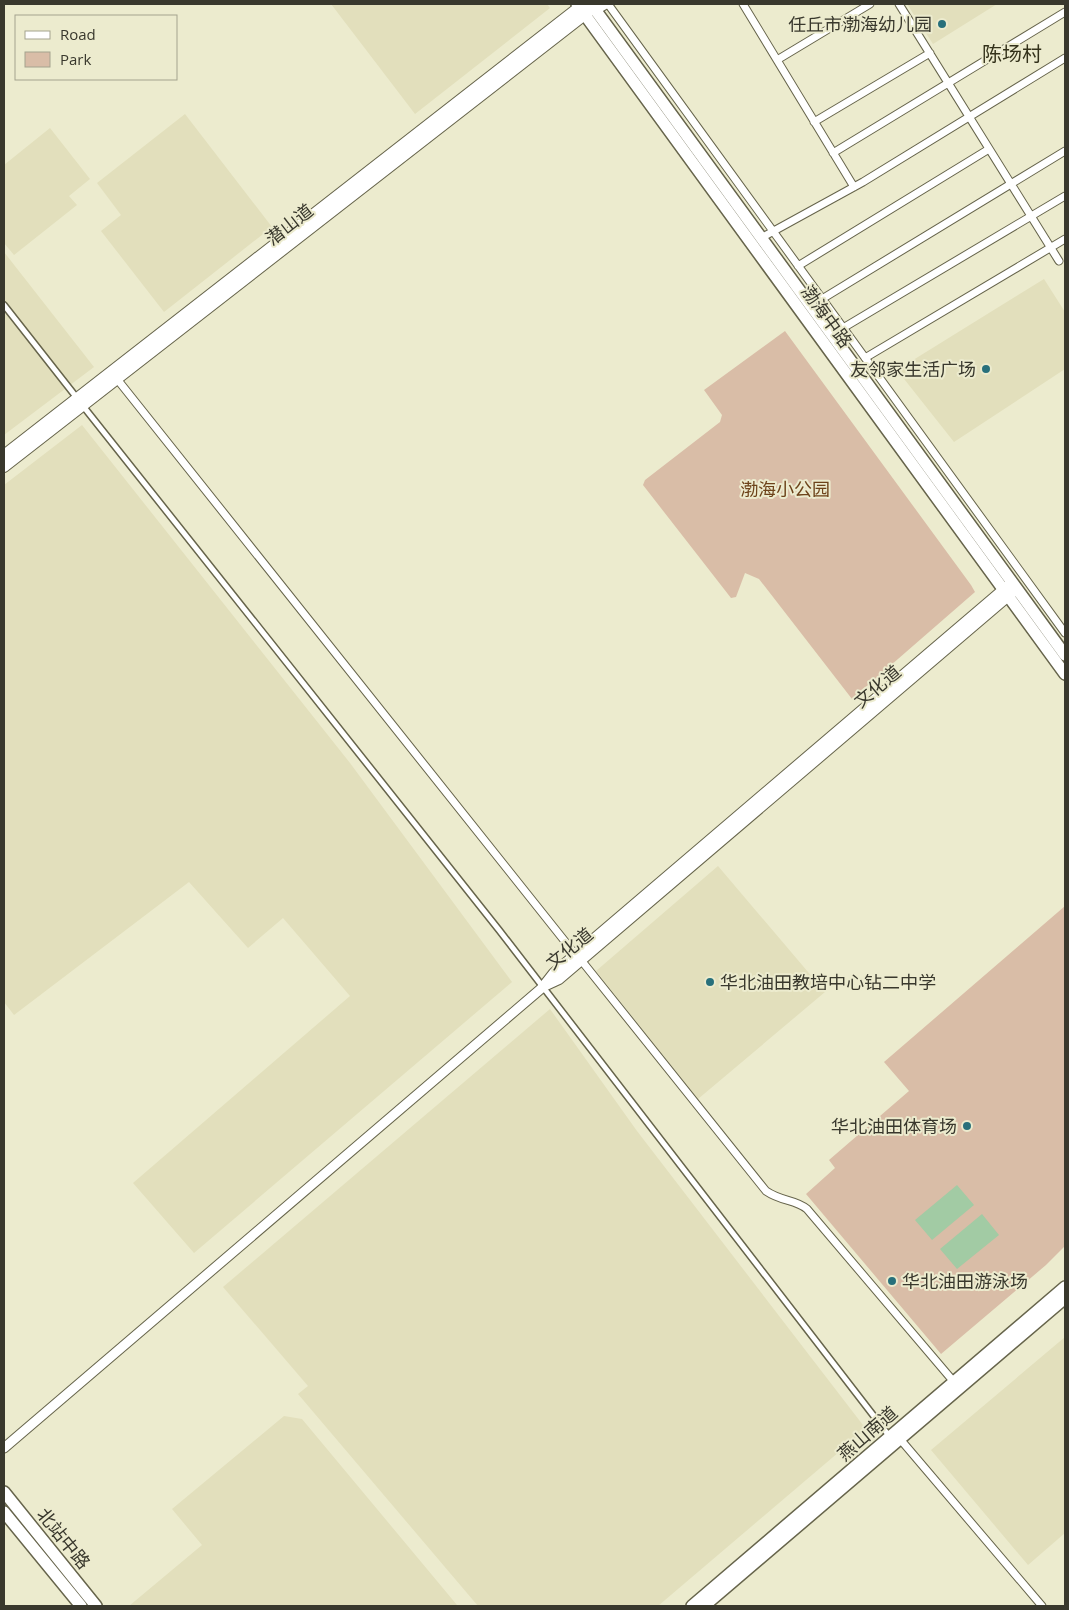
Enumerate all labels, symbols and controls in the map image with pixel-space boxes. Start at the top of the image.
place label: 任丘市渤海幼儿园 [788,12,932,36]
legend [15,15,178,80]
marker: 任丘市渤海幼儿园 [936,18,948,30]
text: Road [60,24,96,44]
district label: 陈场村 [982,40,1042,67]
text: Park [60,49,91,69]
street label: 潜山道 [260,198,318,250]
street label: 渤海中路 [796,280,858,352]
place label: 友邻家生活广场 [850,357,976,381]
marker: 友邻家生活广场 [980,363,992,375]
park label: 渤海小公园 [740,477,830,501]
street label: 文化道 [849,659,905,713]
street label: 文化道 [540,922,598,974]
place label: 华北油田教培中心钻二中学 [720,970,936,994]
marker: 华北油田教培中心钻二中学 [704,976,716,988]
place label: 华北油田体育场 [831,1114,957,1138]
marker: 华北油田体育场 [961,1120,973,1132]
place label: 华北油田游泳场 [902,1269,1028,1293]
marker: 华北油田游泳场 [886,1275,898,1287]
street label: 燕山南道 [832,1400,902,1466]
street label: 北站中路 [32,1502,96,1574]

